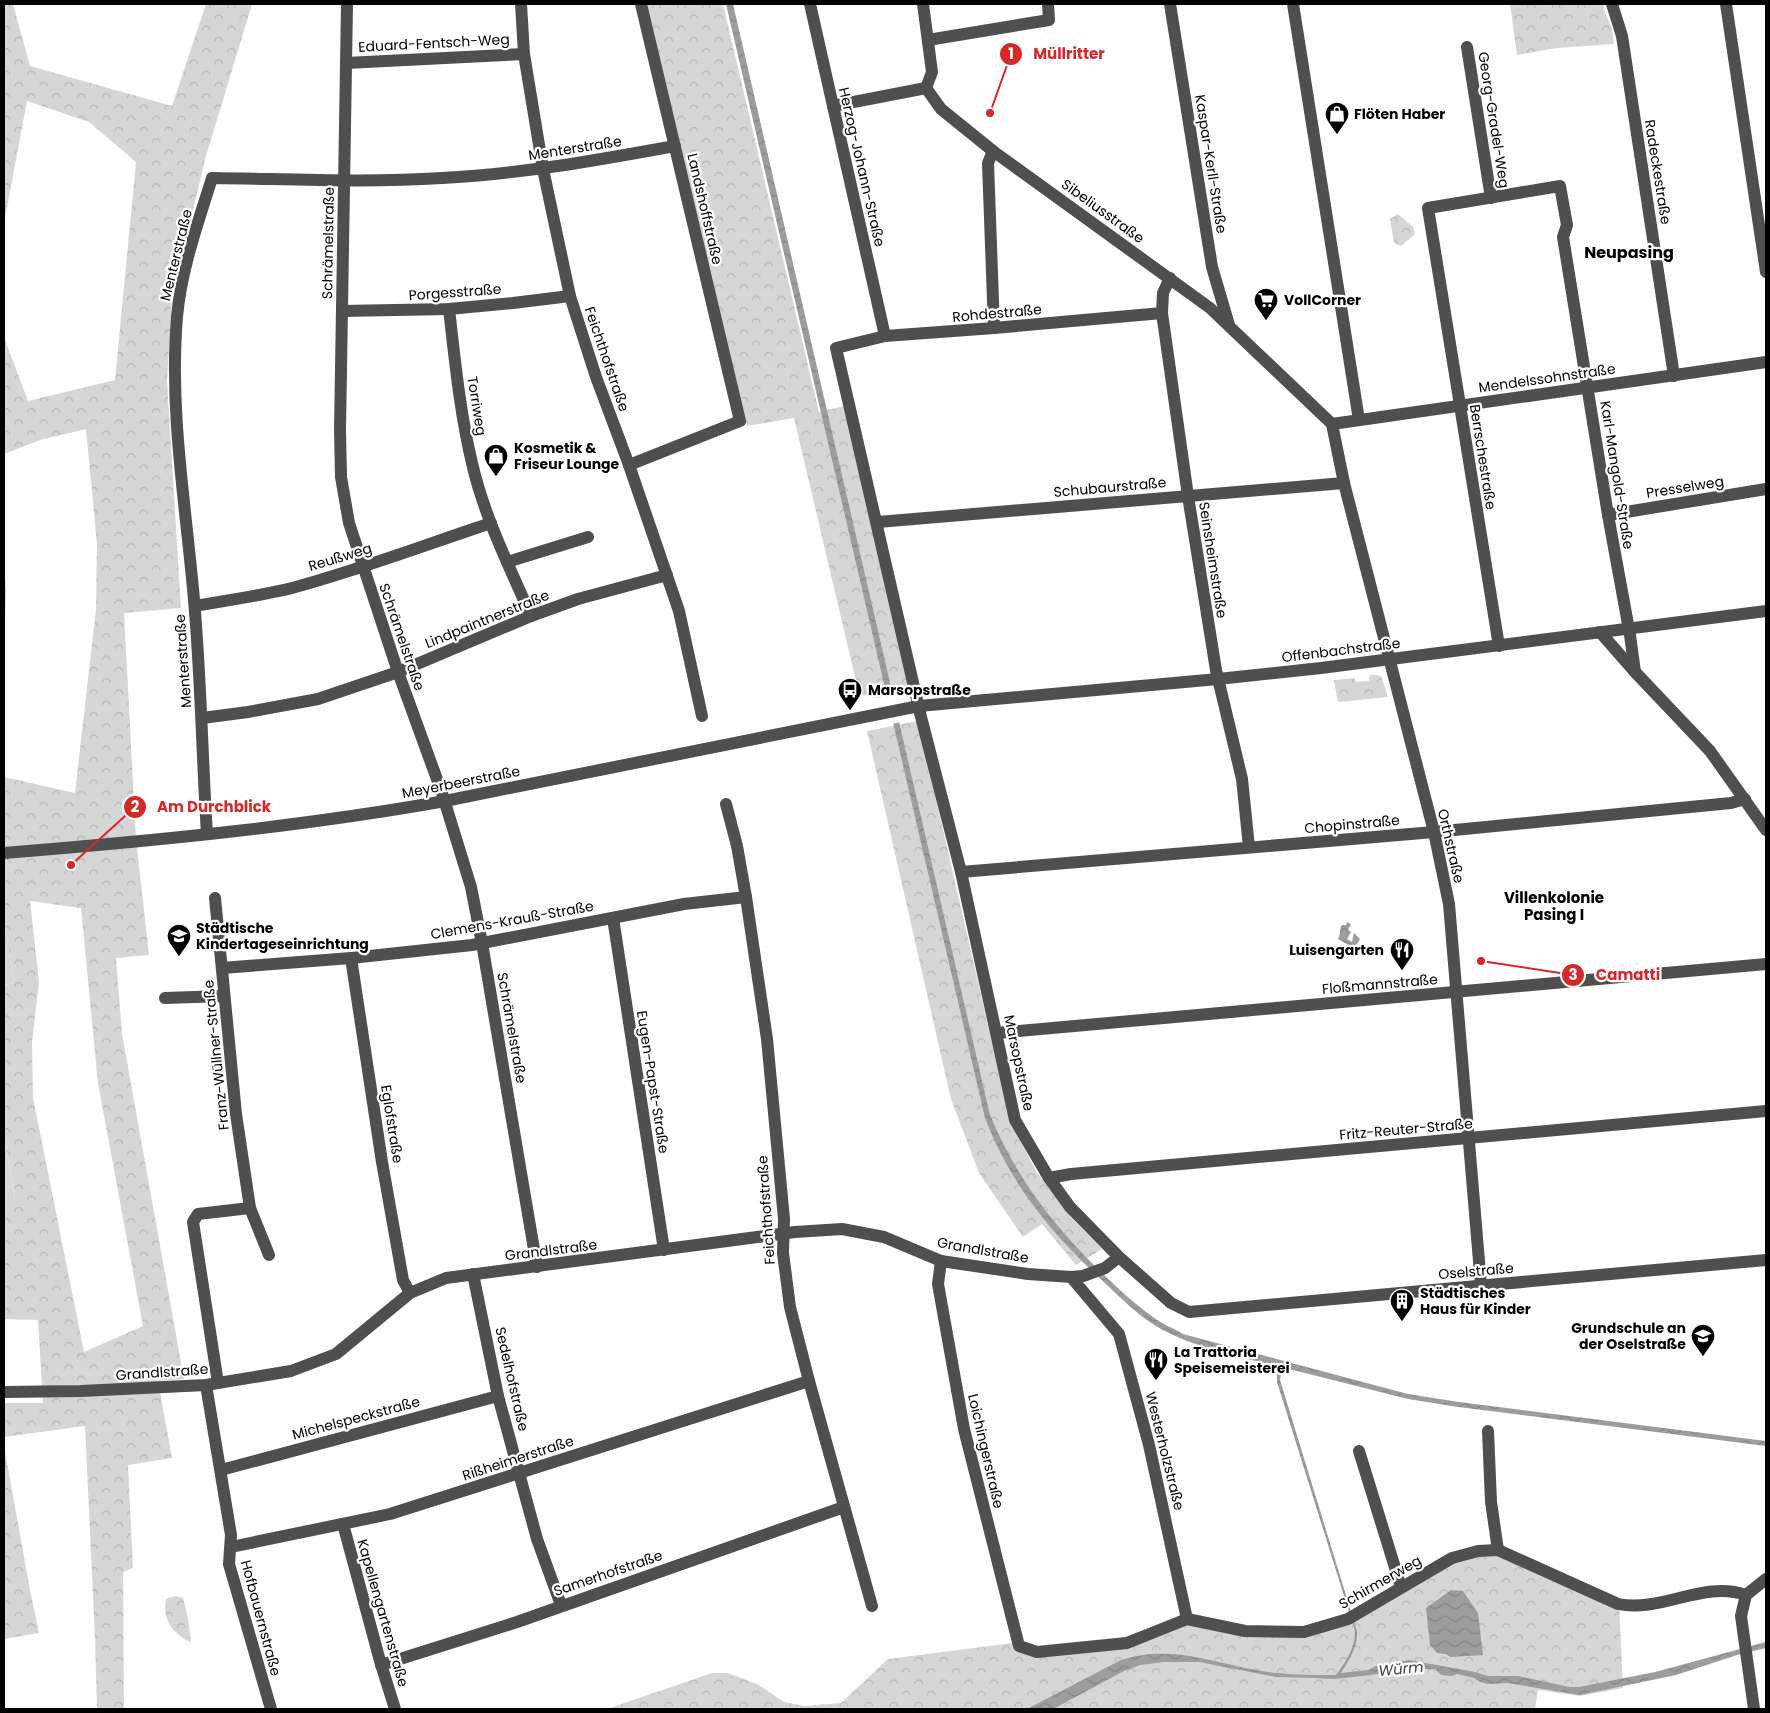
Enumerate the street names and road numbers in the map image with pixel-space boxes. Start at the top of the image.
street label: Eduard-Fentsch-Weg [358,29,510,57]
street label: Georg-Gradel-Weg [1473,50,1515,190]
street label: Herzog-Johann-Straße [834,85,890,249]
street label: Kaspar-Kerll-Straße [1190,93,1232,235]
street label: Radeckestraße [1640,118,1676,226]
street label: Menterstraße [527,131,623,165]
street label: Landshoffstraße [682,151,728,267]
street label: Sibeliusstraße [1057,174,1149,248]
street label: Schrämelstraße [317,186,339,299]
street label: Menterstraße [155,207,197,303]
street label: Porgesstraße [408,279,502,305]
street label: Rohdestraße [951,299,1043,327]
street label: Feichthofstraße [580,304,634,414]
street label: Mendelssohnstraße [1477,358,1617,398]
street label: Torriweg [462,375,492,437]
street label: Karl-Mangold-Straße [1595,399,1639,551]
street label: Berrschestraße [1465,403,1501,511]
street label: Presselweg [1645,471,1725,503]
street label: Schubaurstraße [1053,472,1167,502]
street label: Seinsheimstraße [1194,500,1232,620]
street label: Reußweg [306,538,374,576]
street label: Schrämelstraße [374,581,430,694]
street label: Lindpaintnerstraße [422,585,552,653]
street label: Menterstraße [170,613,196,709]
street label: Offenbachstraße [1280,633,1402,667]
street label: Meyerbeerstraße [400,761,522,803]
street label: Orthstraße [1433,807,1469,885]
street label: Chopinstraße [1303,810,1401,838]
street label: Clemens-Krauß-Straße [429,896,596,944]
street label: Floßmannstraße [1321,969,1439,999]
street label: Schrämelstraße [492,971,532,1085]
street label: Franz-Wüllner-Straße [198,979,234,1131]
street label: Eugen-Papst-Straße [632,1009,674,1155]
street label: Marsopstraße [999,1013,1039,1113]
street label: Eglofstraße [376,1083,408,1165]
street label: Fritz-Reuter-Straße [1338,1113,1474,1145]
street label: Feichthofstraße [752,1154,780,1265]
street label: Grandlstraße [936,1232,1031,1268]
street label: Grandlstraße [504,1234,599,1266]
street label: Oselstraße [1437,1258,1515,1284]
street label: Sedelhofstraße [490,1325,534,1433]
street label: Grandlstraße [115,1359,209,1385]
street label: Westerholzstraße [1141,1390,1189,1513]
street label: Michelspeckstraße [290,1391,422,1445]
street label: Loichingerstraße [963,1392,1009,1511]
street label: Rißheimerstraße [460,1430,577,1485]
street label: Kapellengartenstraße [352,1537,414,1689]
street label: Samerhofstraße [551,1545,665,1601]
street label: Schirmerweg [1335,1550,1425,1614]
street label: Hofbauernstraße [236,1558,286,1679]

